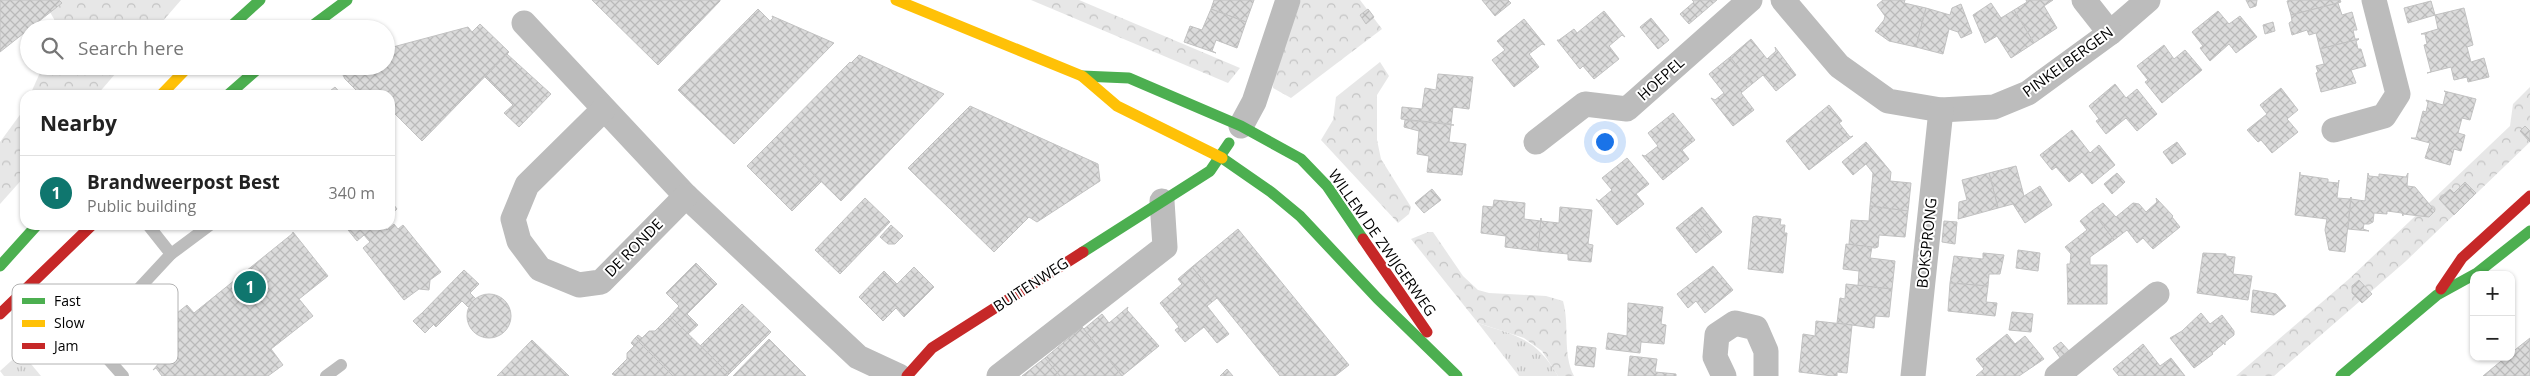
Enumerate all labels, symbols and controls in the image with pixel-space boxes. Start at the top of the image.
search box [20,20,395,75]
street label: PINKELBERGEN [2018,21,2117,101]
icon: search [38,34,66,62]
text: Search here [78,35,184,61]
street label: HOEPEL [1633,52,1688,105]
text: Nearby [40,109,117,137]
your location [1592,129,1618,155]
street label: WILLEM DE ZWIJGERWEG [1325,165,1441,320]
text: Brandweerpost Best [87,169,280,195]
text: 1 [51,182,61,204]
text: 340 m [329,182,375,204]
text: Public building [87,195,196,217]
street label: BOKSPRONG [1911,197,1941,289]
street label: DE RONDE [600,214,667,281]
street label: BUITENWEG [989,252,1072,316]
pin: 1 [234,268,266,306]
map controls [2470,271,2515,361]
button: + [2470,271,2515,316]
legend [12,284,178,364]
text: Fast [54,291,81,310]
text: Slow [54,313,85,332]
button: − [2470,316,2515,361]
text: Jam [52,336,79,355]

